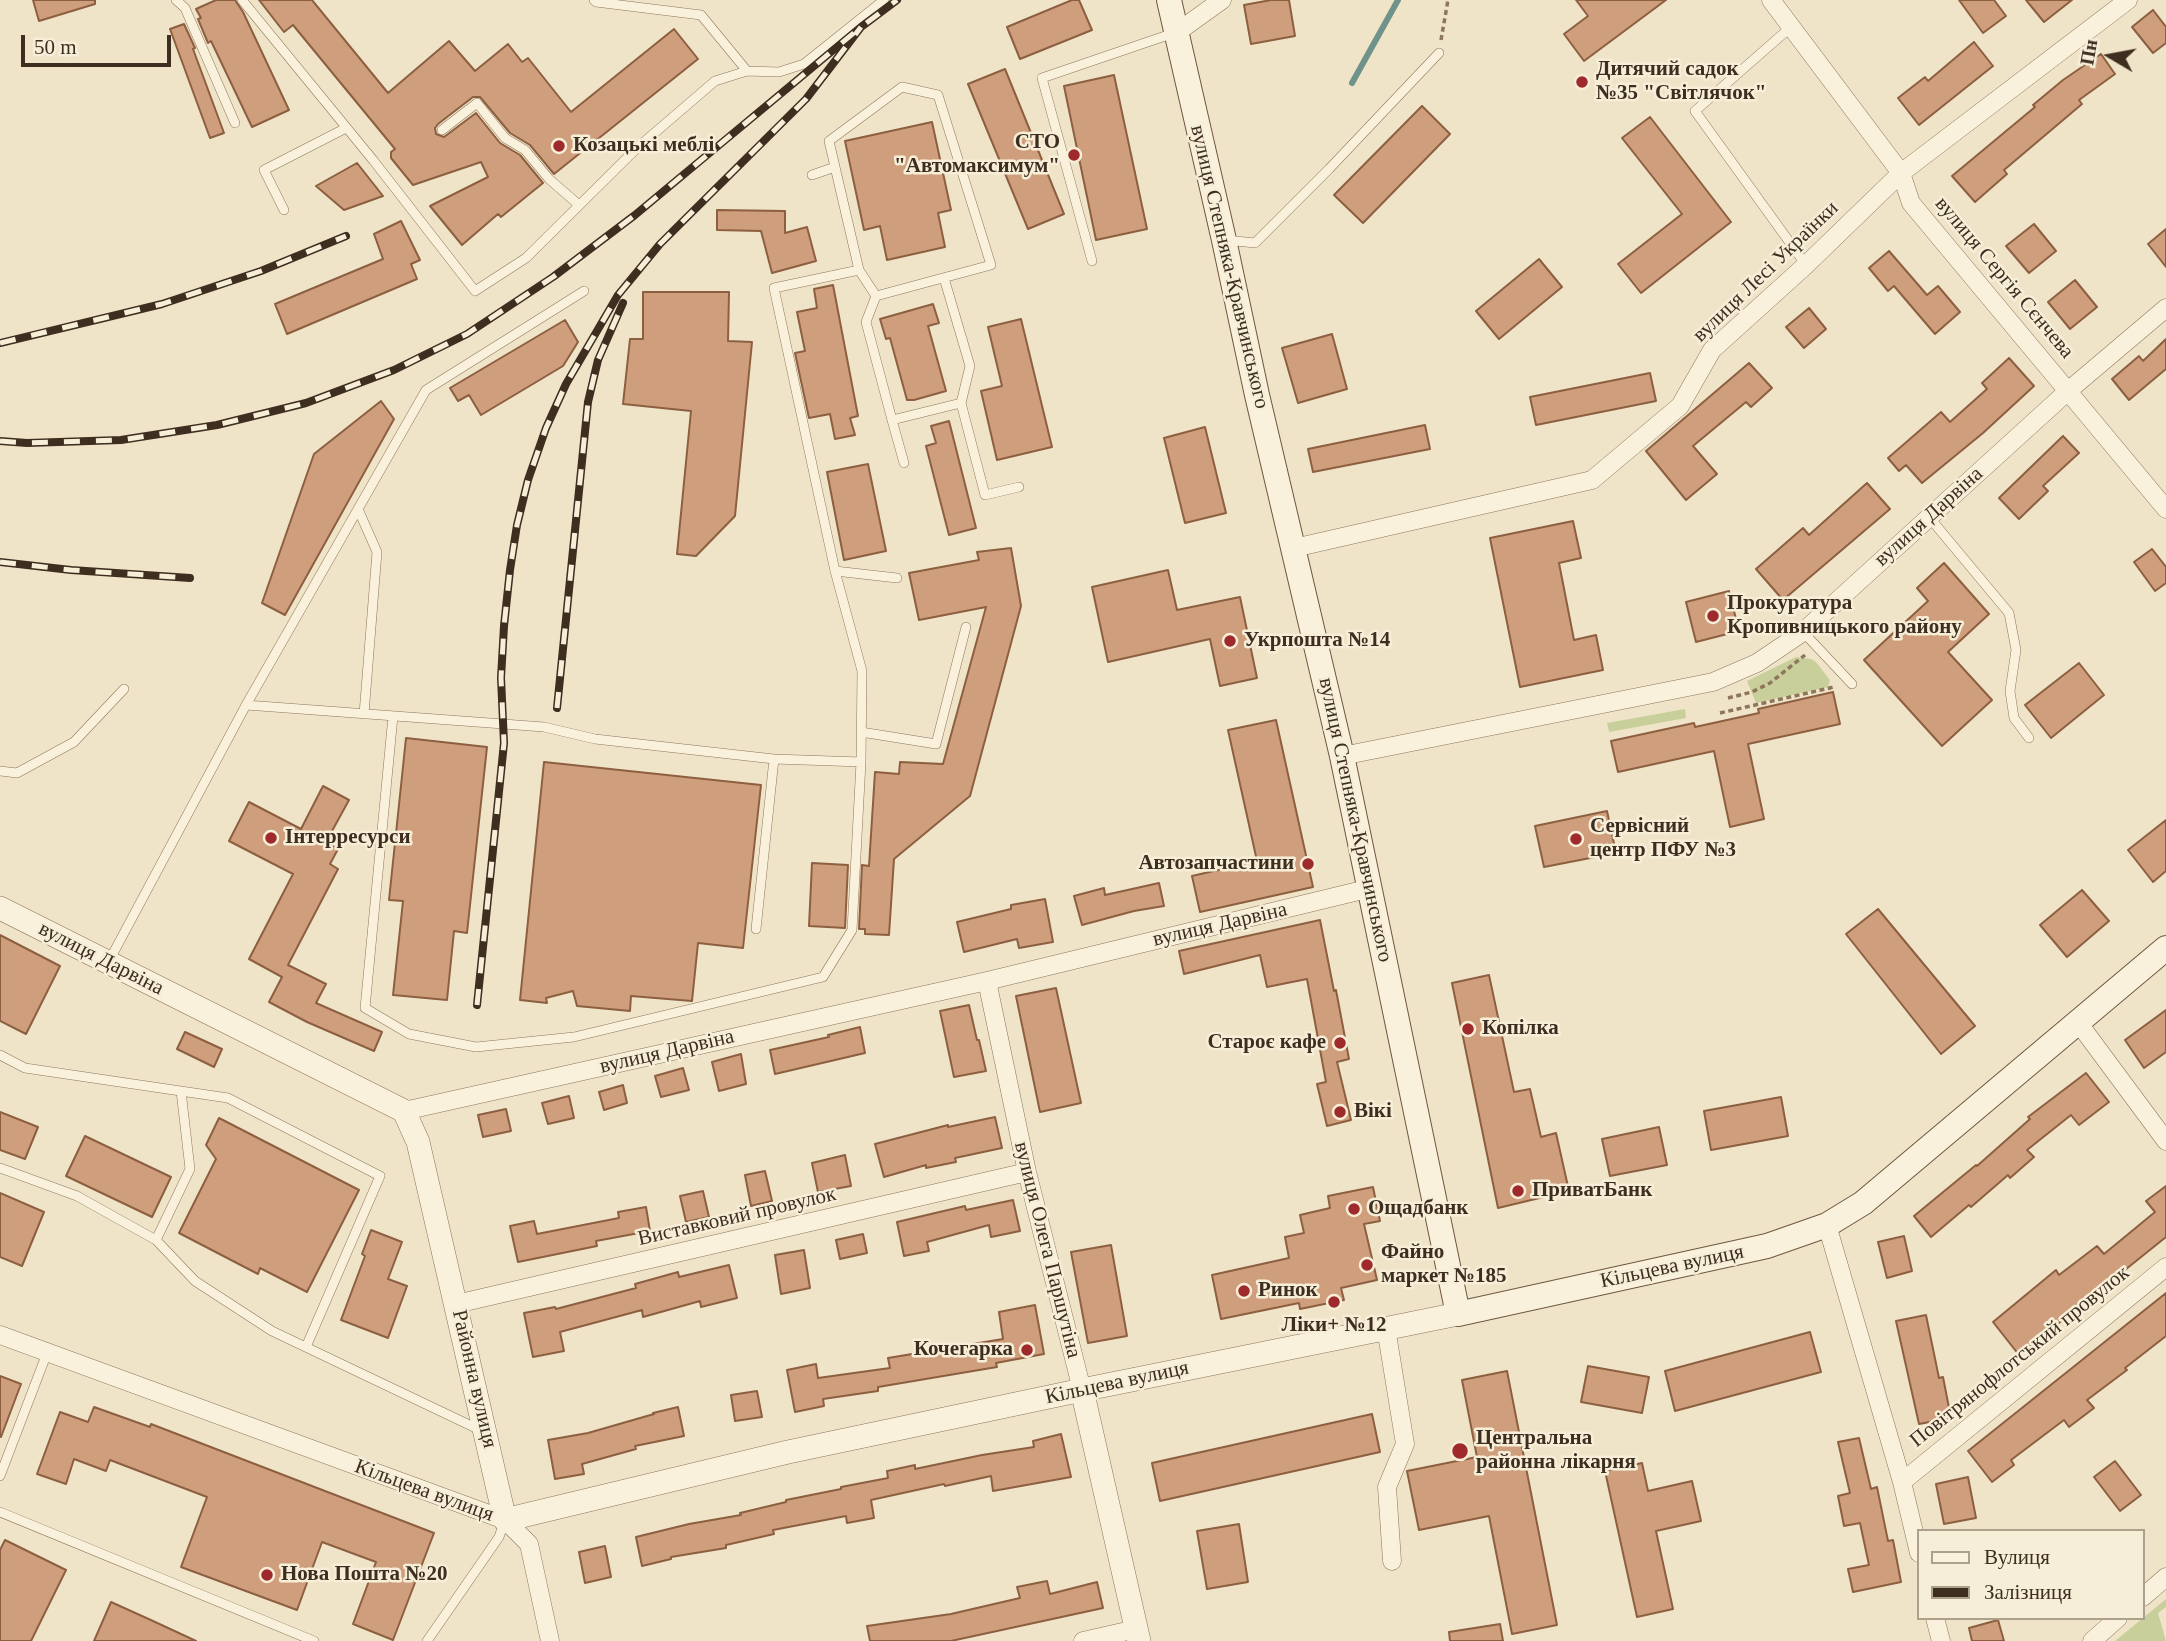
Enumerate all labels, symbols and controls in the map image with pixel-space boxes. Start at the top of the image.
scale bar [24,21,175,65]
north arrow [2075,21,2145,91]
text: 50 m [34,35,77,59]
text: Пн [2076,38,2101,67]
place label: Дитячий садок №35 "Світлячок" [1596,57,1766,107]
marker: Дитячий садок №35 "Світлячок" [1574,74,1590,90]
street label: вулиця Степняка-Кравчинського [1184,123,1274,411]
place label: СТО "Автомаксимум" [894,130,1060,180]
place label: Козацькі меблі [573,133,714,159]
marker: Козацькі меблі [551,138,567,154]
marker: СТО "Автомаксимум" [1066,147,1082,163]
street label: вулиця Сергія Сєнчева [1929,192,2079,364]
street label: вулиця Лесі Українки [1688,196,1844,348]
street label: вулиця Дарвіна [1870,462,1988,572]
place label: Прокуратура Кропивницького району [1727,591,1962,641]
marker: Прокуратура Кропивницького району [1705,608,1721,624]
place label: Укрпошта №14 [1244,628,1390,654]
marker: Укрпошта №14 [1222,633,1238,649]
street label: вулиця Степняка-Кравчинського [1312,675,1398,965]
place label: Сервісний центр ПФУ №3 [1590,814,1736,864]
place label: Інтерресурси [285,825,410,851]
marker: Інтерресурси [263,830,279,846]
marker: Сервісний центр ПФУ №3 [1568,831,1584,847]
place label: Автозапчастини [1138,851,1294,877]
marker: Автозапчастини [1300,856,1316,872]
street label: вулиця Дарвіна [1150,897,1290,953]
street label: вулиця Дарвіна [34,917,168,1001]
place label: Копілка [1482,1016,1559,1042]
marker: Копілка [1460,1021,1476,1037]
street label: вулиця Дарвіна [597,1024,737,1080]
place label: Староє кафе [1207,1030,1326,1056]
marker: Староє кафе [1332,1035,1348,1051]
place label: Вікі [1354,1099,1392,1125]
marker: Вікі [1332,1104,1348,1120]
street label: вулиця Олега Паршутіна [1008,1139,1086,1361]
place label: ПриватБанк [1532,1178,1652,1204]
street label: Виставковий провулок [635,1182,839,1252]
marker: ПриватБанк [1510,1183,1526,1199]
place label: Ощадбанк [1368,1196,1468,1222]
marker: Ощадбанк [1346,1201,1362,1217]
street label: Кільцева вулиця [1598,1239,1746,1295]
place label: Файно маркет №185 [1381,1240,1506,1290]
marker: Файно маркет №185 [1359,1257,1375,1273]
street label: Повітрянофлотський провулок [1905,1261,2135,1453]
place label: Ринок [1258,1278,1318,1304]
marker: Ринок [1236,1283,1252,1299]
marker: Ліки+ №12 [1326,1294,1342,1310]
street label: Районна вулиця [446,1307,502,1451]
place label: Ліки+ №12 [1282,1313,1386,1339]
place label: Кочегарка [914,1337,1013,1363]
marker: Кочегарка [1019,1342,1035,1358]
street label: Кільцева вулиця [1043,1355,1191,1411]
place label: Центральна районна лікарня [1476,1426,1636,1476]
marker: Центральна районна лікарня [1450,1441,1470,1461]
street label: Кільцева вулиця [351,1454,497,1528]
legend [1918,1529,2145,1620]
text: Вулиця [1984,1545,2050,1569]
place label: Нова Пошта №20 [281,1562,447,1588]
marker: Нова Пошта №20 [259,1567,275,1583]
text: Залізниця [1984,1580,2072,1604]

